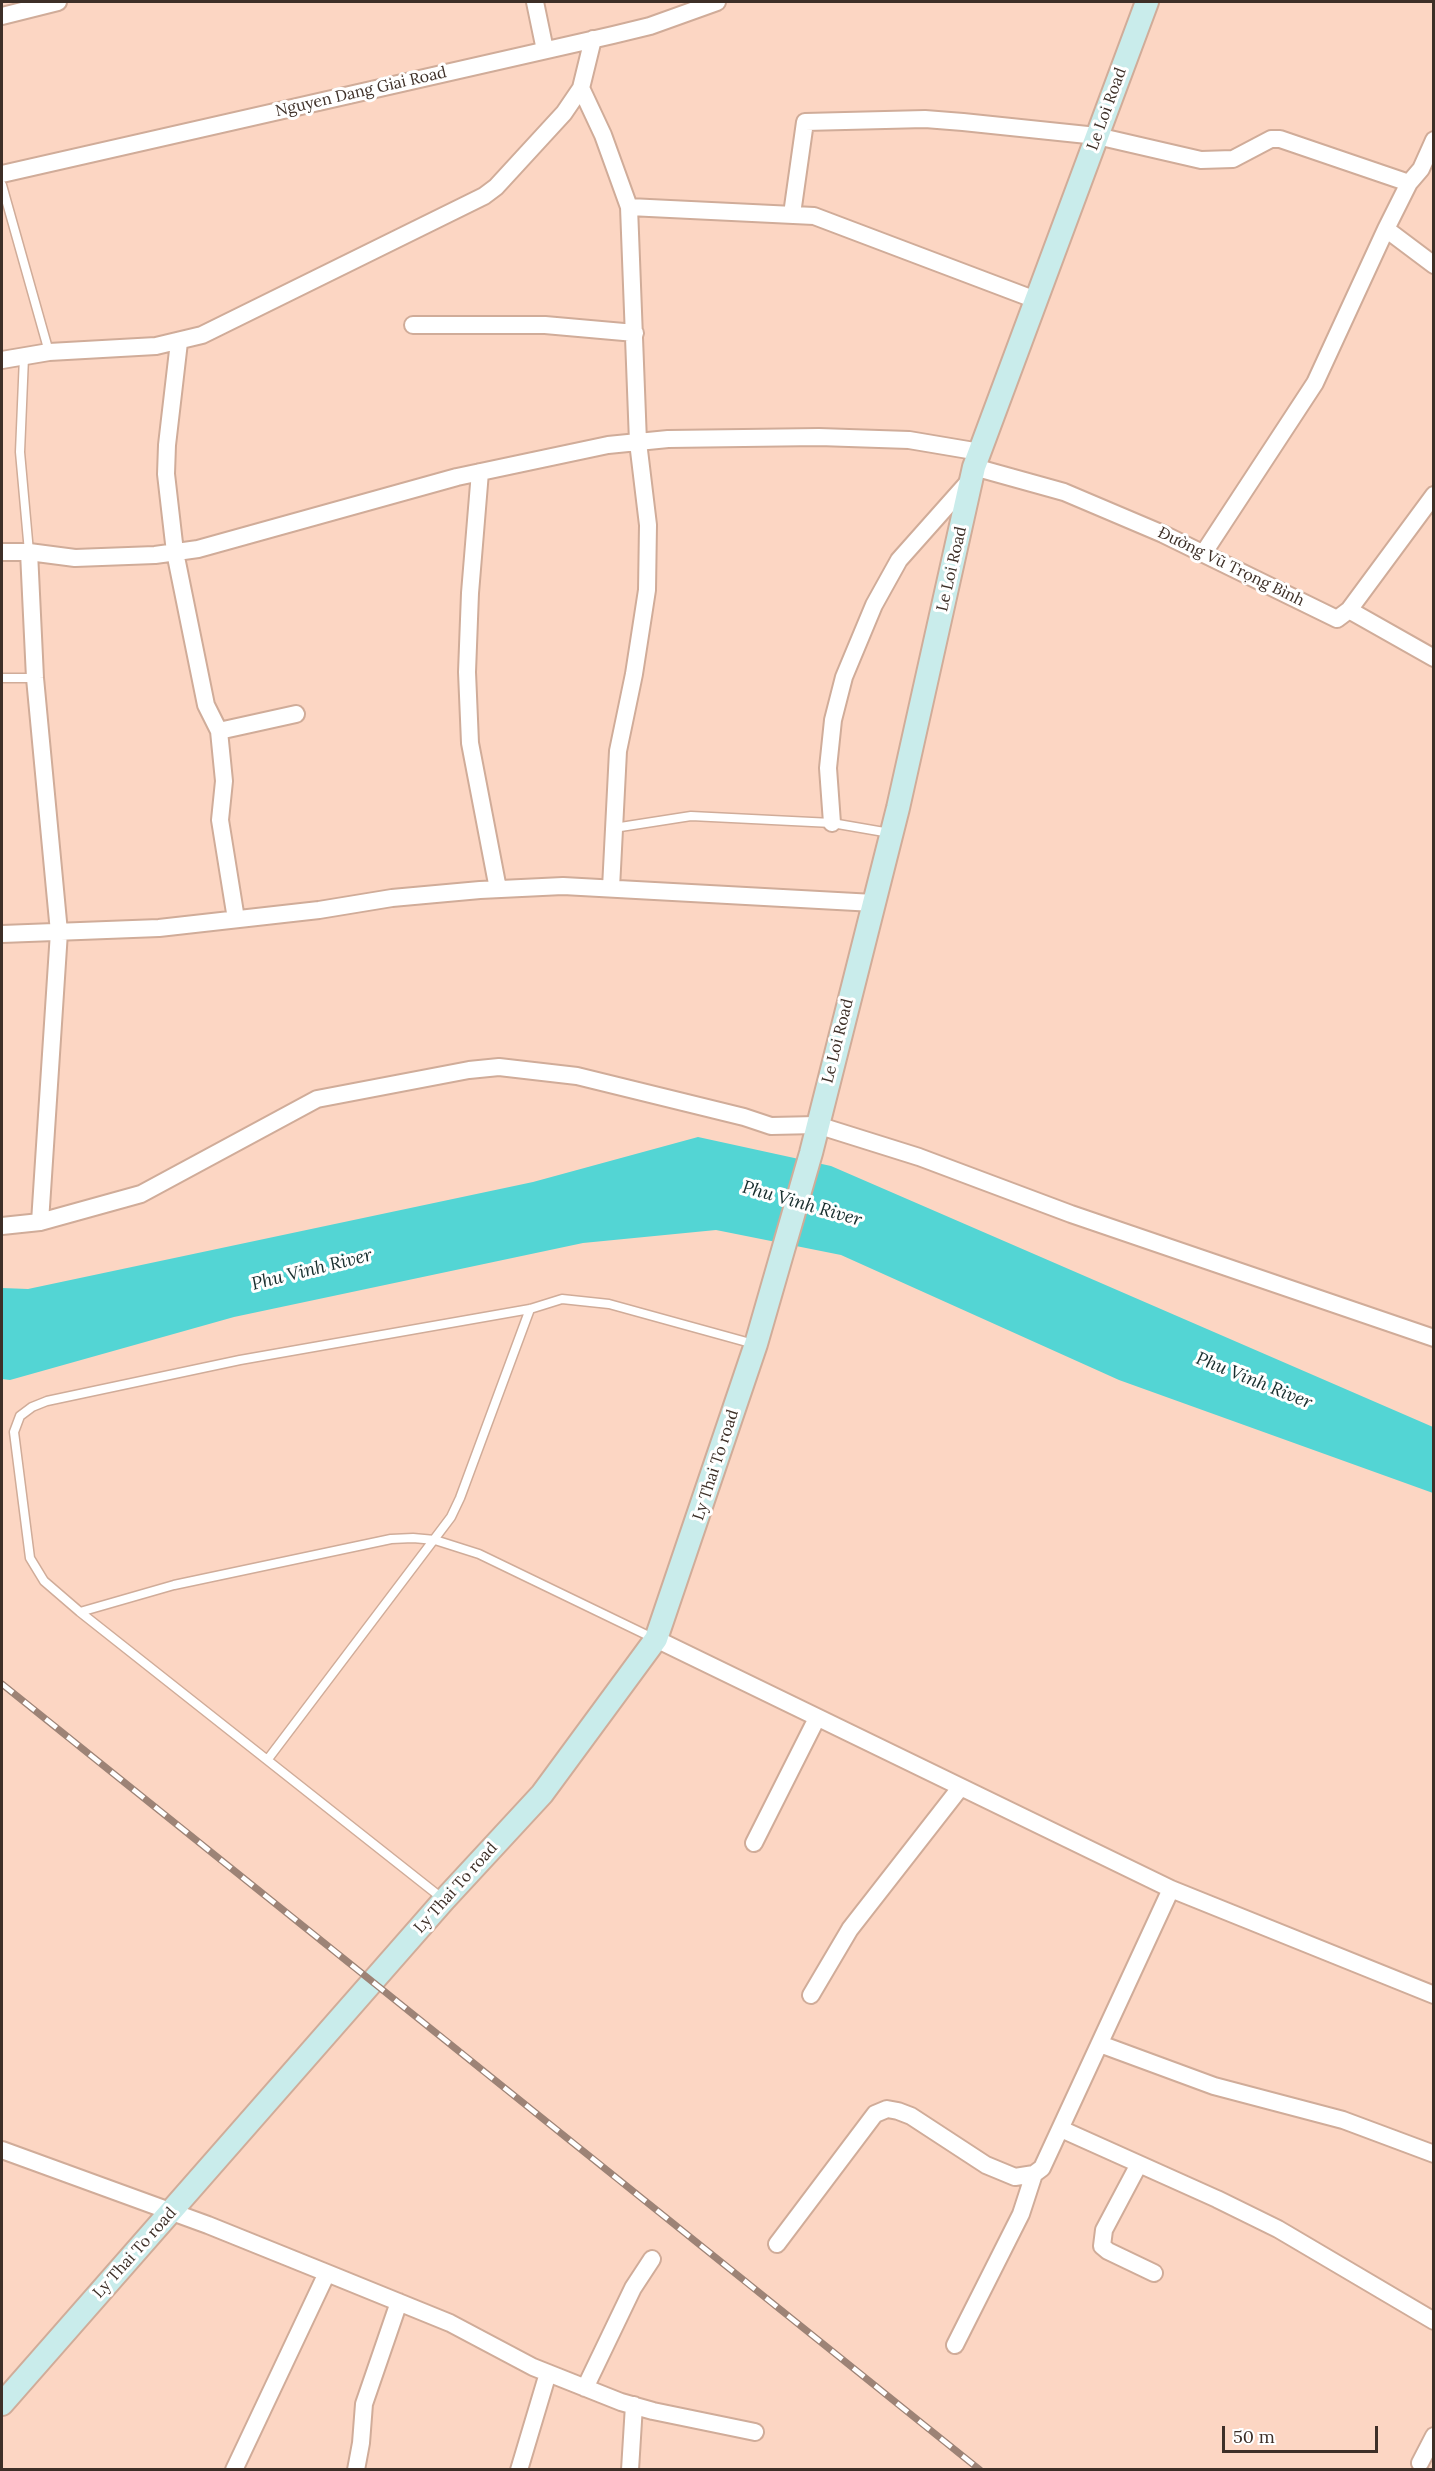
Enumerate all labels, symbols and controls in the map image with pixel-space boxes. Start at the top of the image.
street label: Nguyen Dang Giai Road [274,63,448,121]
street label: Le Loi Road [1083,65,1131,153]
street label: Đường Vũ Trọng Bình [1155,523,1307,611]
street label: Le Loi Road [933,525,971,613]
street label: Le Loi Road [818,997,858,1085]
water label: Phu Vinh River [740,1177,864,1231]
water label: Phu Vinh River [249,1245,375,1295]
water label: Phu Vinh River [1193,1348,1315,1414]
street label: Ly Thai To road [689,1407,743,1523]
street label: Ly Thai To road [410,1839,502,1937]
street label: Ly Thai To road [89,2204,181,2302]
scale bar [1225,2414,1381,2452]
text: 50 m [1233,2425,1275,2448]

